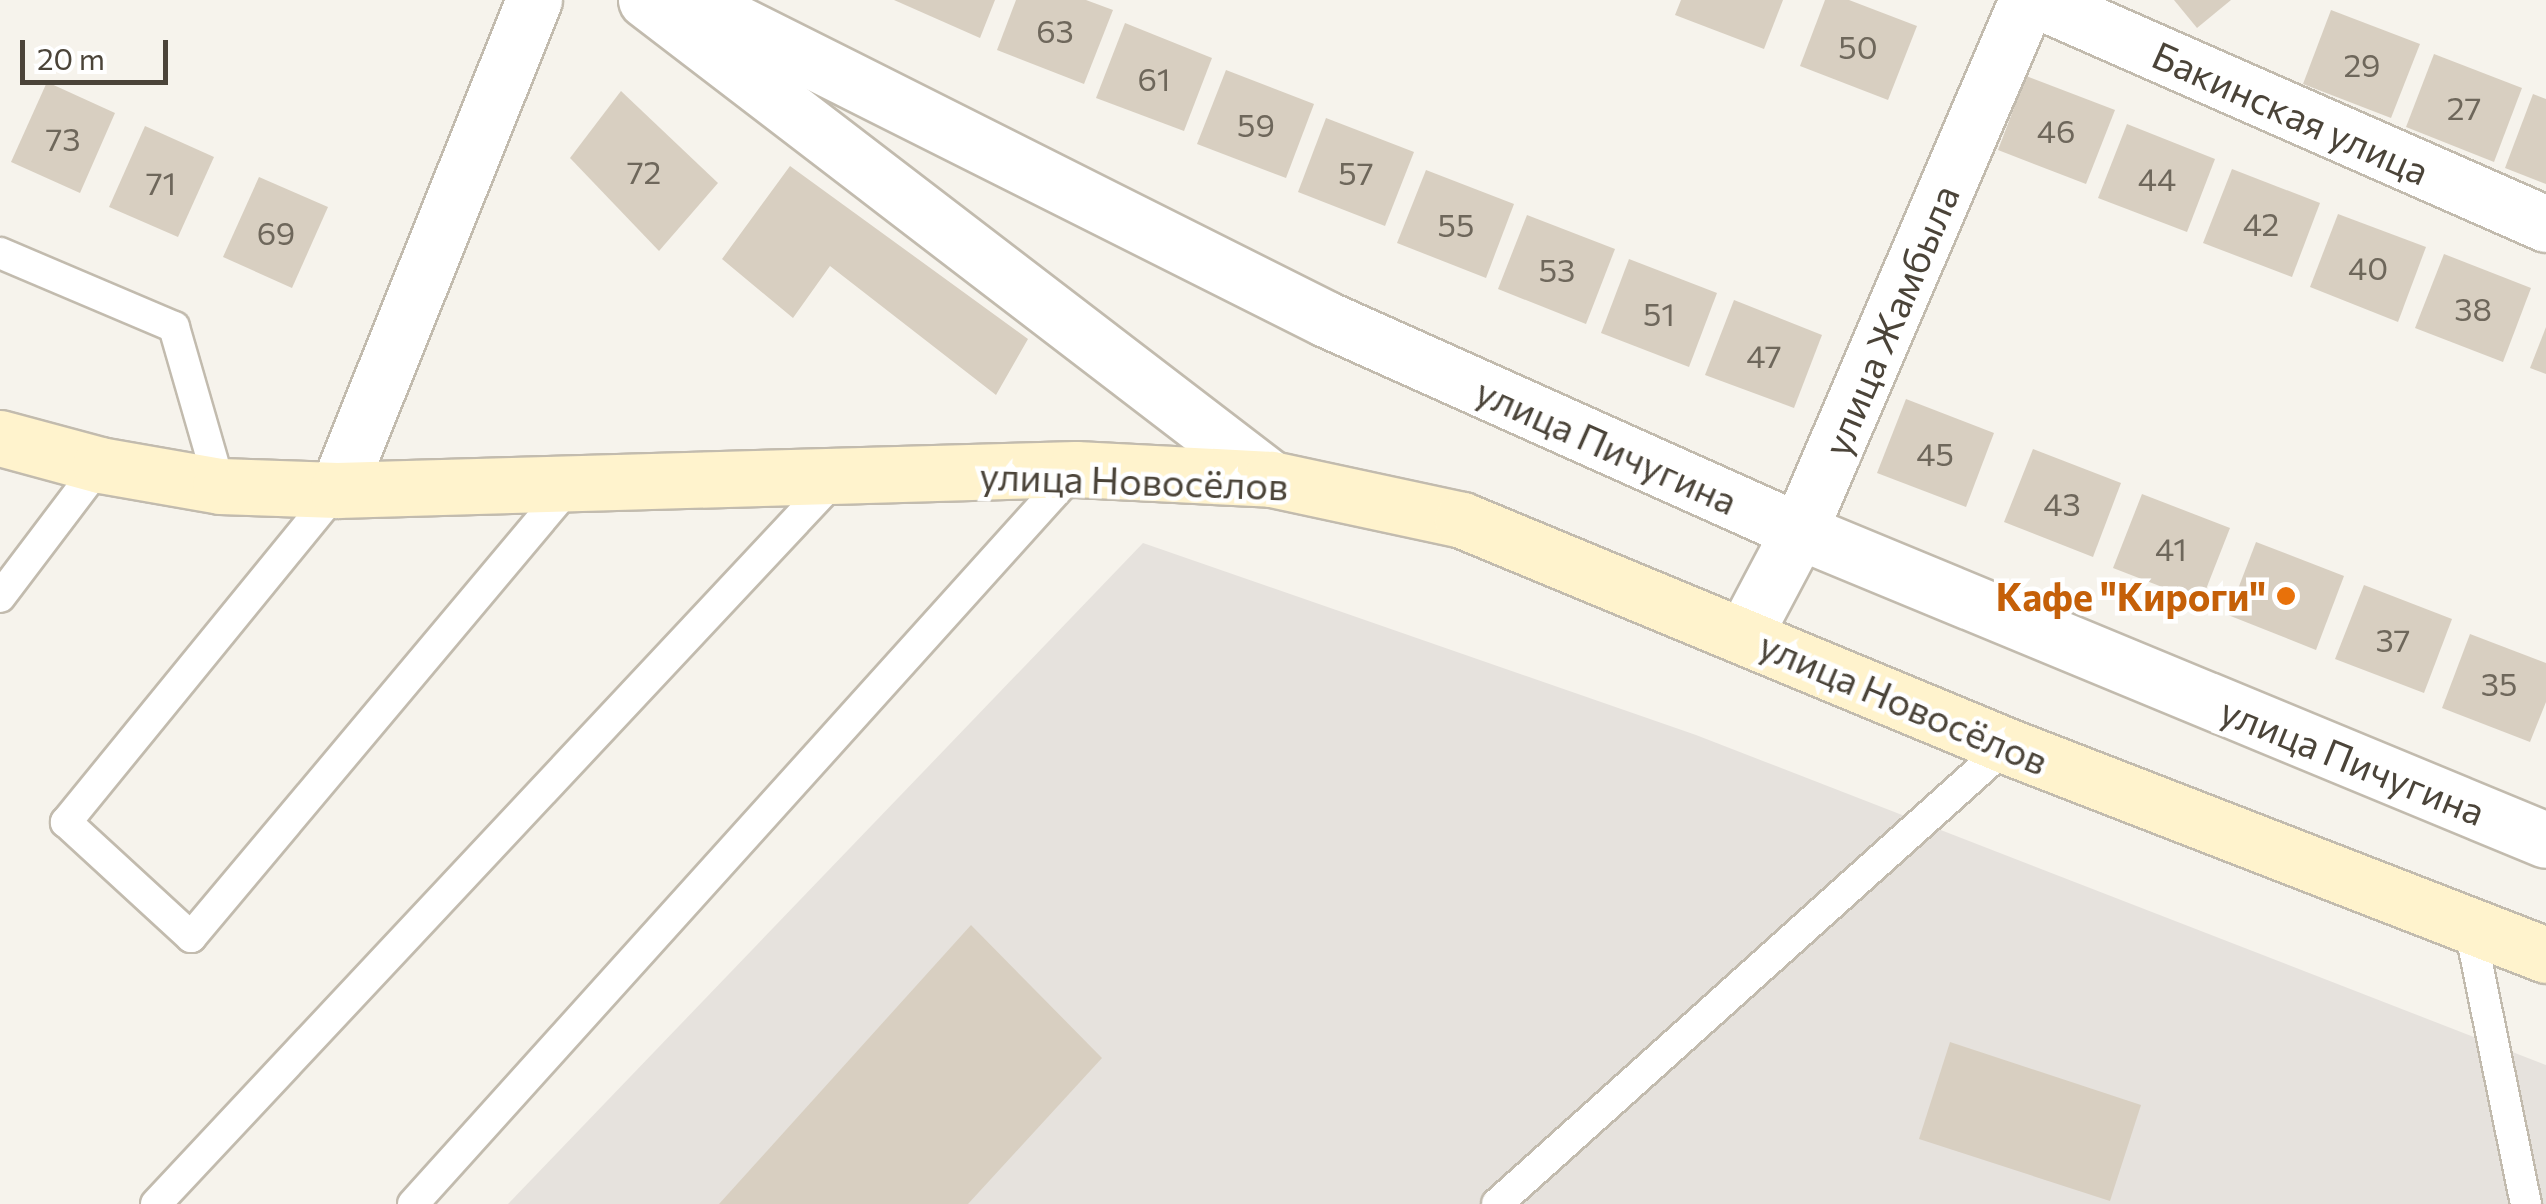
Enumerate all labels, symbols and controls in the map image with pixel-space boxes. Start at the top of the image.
house number: 63 [1036,11,1074,49]
scale bar [25,20,172,82]
house number: 50 [1838,27,1878,65]
street label: Бакинская улица [2146,31,2436,193]
text: 20 m [37,39,105,76]
house number: 29 [2343,45,2381,83]
house number: 61 [1137,59,1171,97]
house number: 27 [2447,88,2481,126]
house number: 59 [1237,105,1275,143]
house number: 46 [2037,111,2075,149]
house number: 73 [45,119,81,157]
house number: 72 [627,152,661,190]
house number: 57 [1338,153,1374,191]
house number: 44 [2138,159,2176,197]
house number: 71 [146,163,176,201]
street label: улица Жамбыла [1812,178,1968,462]
house number: 42 [2243,204,2279,242]
house number: 55 [1438,205,1474,243]
house number: 69 [257,213,295,251]
house number: 40 [2348,248,2388,286]
house number: 53 [1539,250,1575,288]
house number: 38 [2454,289,2492,327]
house number: 51 [1643,294,1675,332]
house number: 47 [1746,336,1782,374]
street label: улица Пичугина [1469,367,1745,523]
house number: 45 [1916,434,1954,472]
street label: улица Новосёлов [979,452,1289,508]
house number: 43 [2043,484,2081,522]
house number: 41 [2155,529,2187,567]
place label: Кафе "Кироги" [1996,573,2266,619]
marker: Кафе "Кироги" [2275,585,2297,607]
house number: 37 [2375,620,2411,658]
street label: улица Новосёлов [1753,621,2055,783]
house number: 35 [2481,664,2517,702]
street label: улица Пичугина [2214,686,2492,834]

